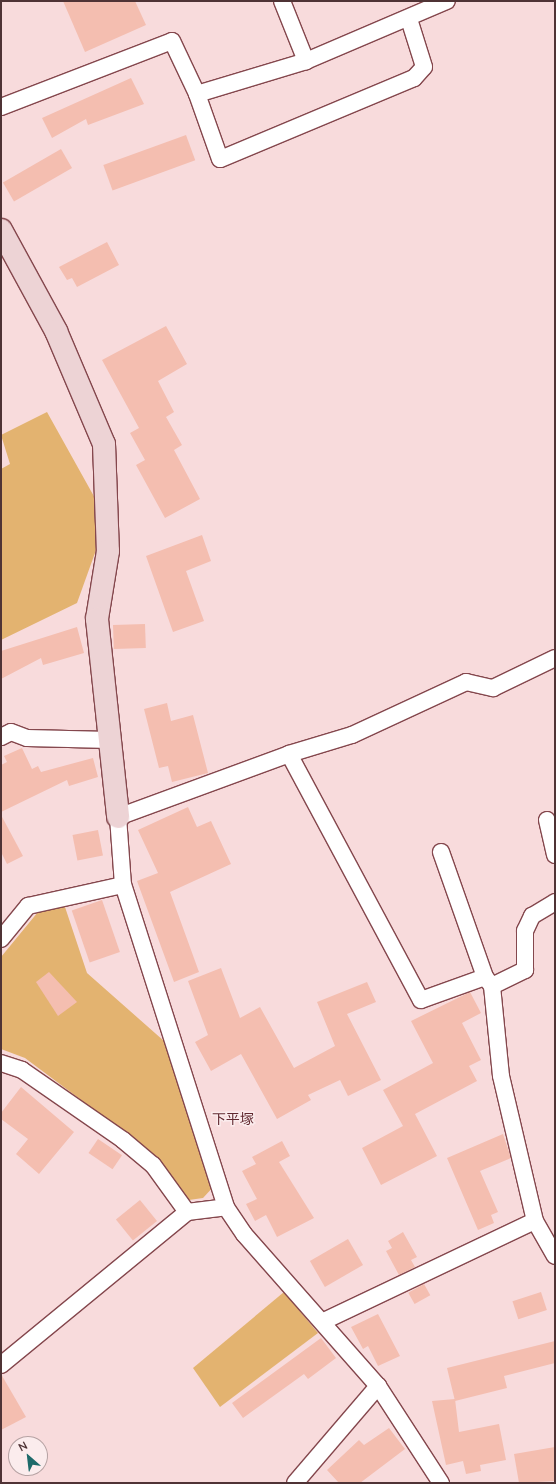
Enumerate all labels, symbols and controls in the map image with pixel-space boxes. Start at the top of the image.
district label: 下平塚 [212,1111,254,1127]
north arrow [8,1436,48,1476]
text: N [16,1438,30,1454]

